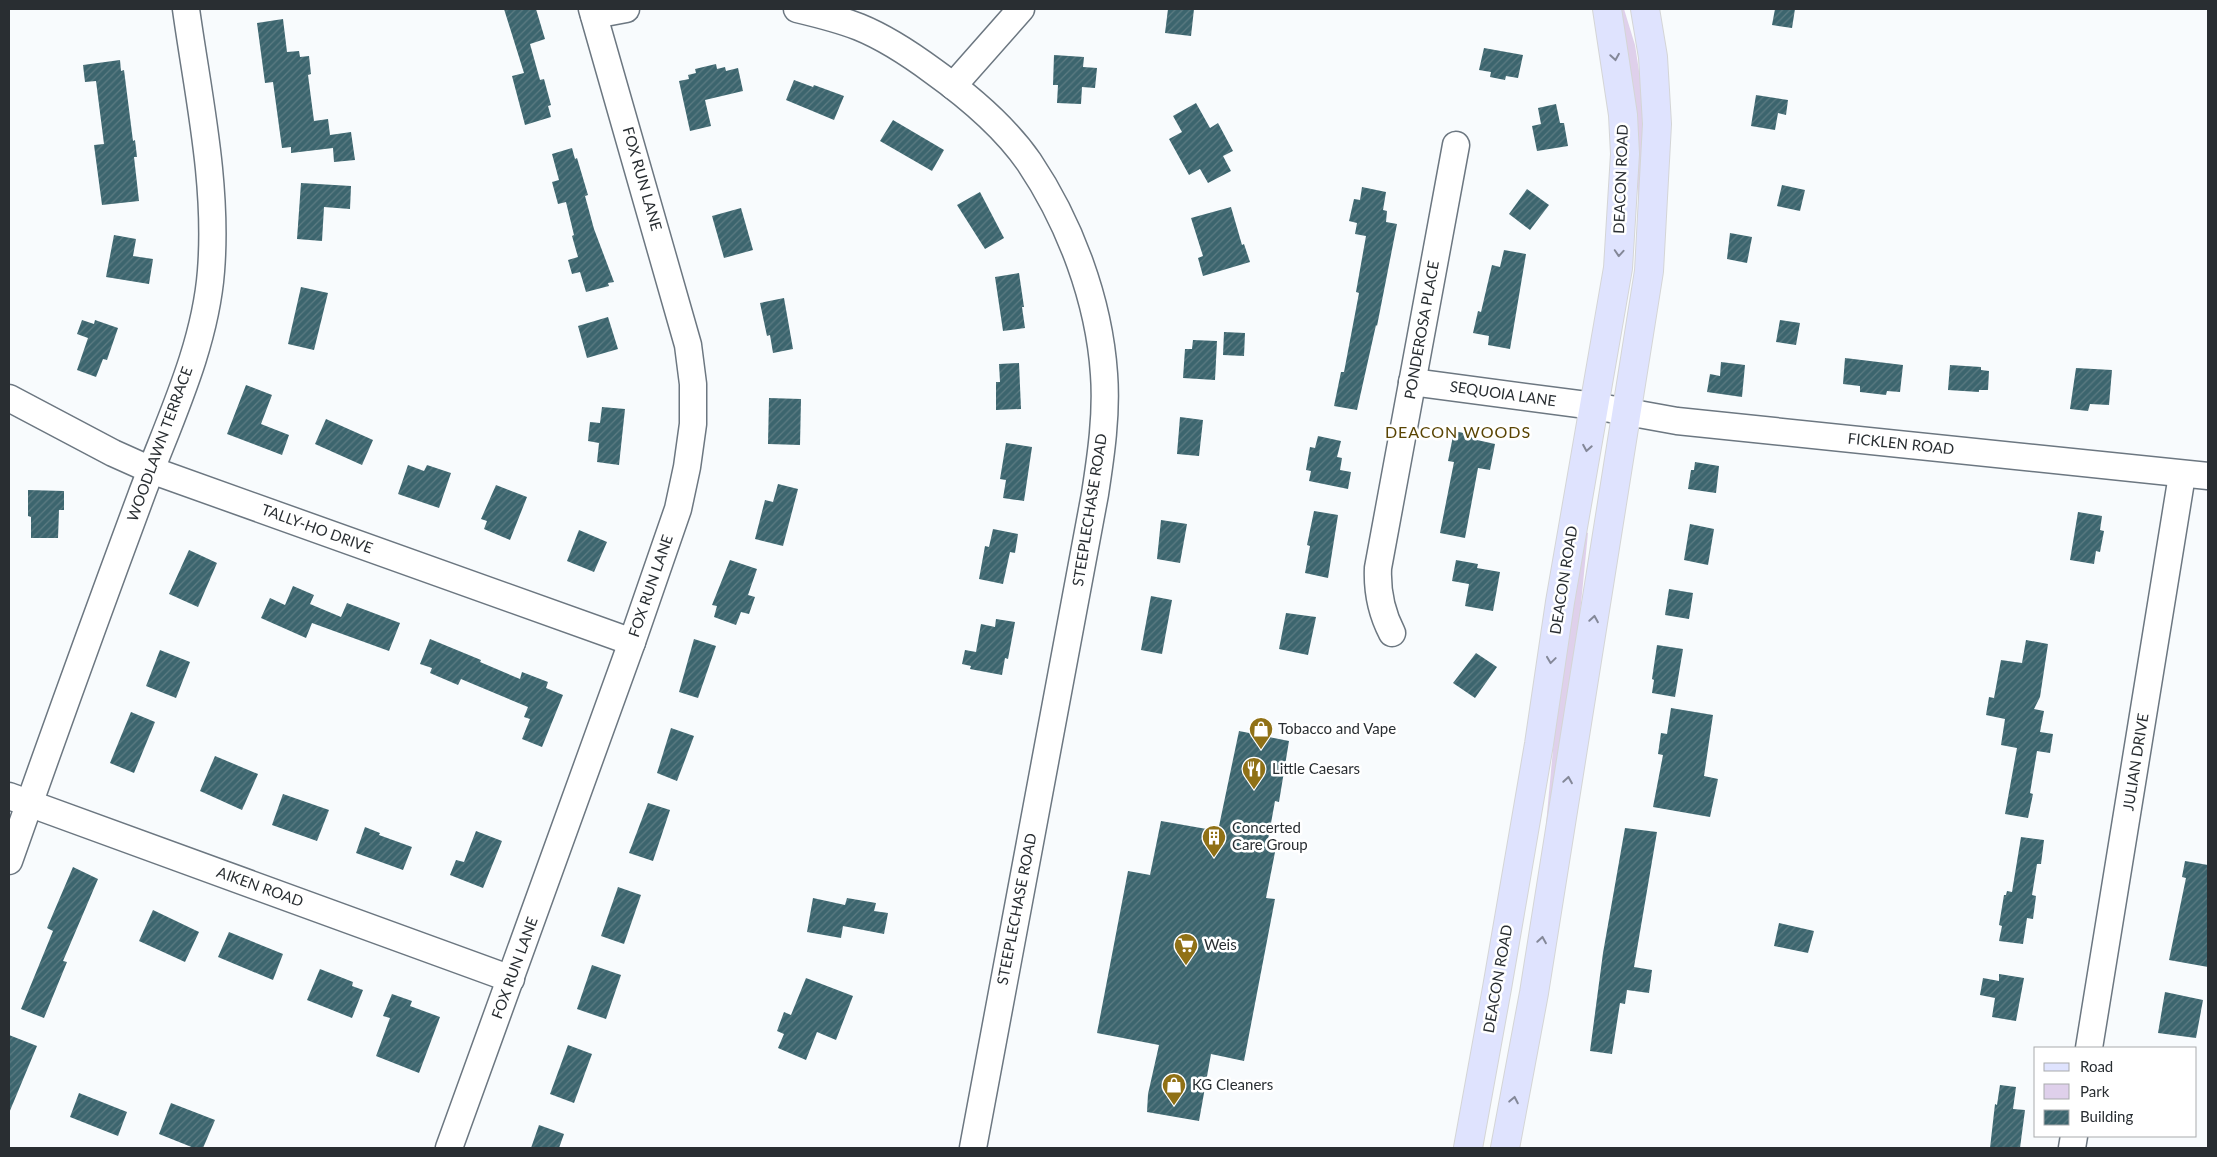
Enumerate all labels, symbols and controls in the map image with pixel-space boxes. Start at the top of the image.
one-way arrow [1610,52,1620,61]
street label: DEACON ROAD [1609,124,1631,234]
street label: FOX RUN LANE [620,125,666,233]
one-way arrow [1613,250,1624,258]
street label: PONDEROSA PLACE [1400,259,1442,401]
street label: WOODLAWN TERRACE [123,364,195,523]
street label: SEQUOIA LANE [1449,377,1558,409]
district label: DEACON WOODS [1385,422,1531,441]
street label: FICKLEN ROAD [1847,428,1955,458]
street label: STEEPLECHASE ROAD [1068,432,1110,587]
one-way arrow [1582,444,1592,453]
street label: TALLY-HO DRIVE [259,500,375,557]
street label: DEACON ROAD [1546,524,1580,635]
street label: FOX RUN LANE [624,532,676,639]
one-way arrow [1588,615,1598,624]
one-way arrow [1546,657,1557,665]
street label: JULIAN DRIVE [2118,712,2152,812]
shop icon: Tobacco and Vape [1248,716,1274,750]
place label: Tobacco and Vape [1278,719,1396,737]
restaurant icon: Little Caesars [1241,756,1267,790]
place label: Little Caesars [1272,759,1360,777]
one-way arrow [1562,776,1573,784]
place label: Concerted Care Group [1232,818,1308,853]
building icon: Concerted Care Group [1201,824,1227,858]
street label: STEEPLECHASE ROAD [992,831,1040,986]
street label: AIKEN ROAD [215,862,306,910]
street label: FOX RUN LANE [487,914,541,1021]
street label: DEACON ROAD [1479,923,1515,1034]
supermarket icon: Weis [1173,932,1199,966]
place label: Weis [1204,935,1237,953]
one-way arrow [1536,936,1547,944]
legend [2034,1047,2197,1137]
text: Road [2080,1057,2113,1075]
shop icon: KG Cleaners [1161,1072,1187,1106]
place label: KG Cleaners [1192,1075,1273,1093]
text: Park [2080,1082,2110,1100]
one-way arrow [1508,1096,1518,1105]
text: Building [2080,1107,2133,1125]

